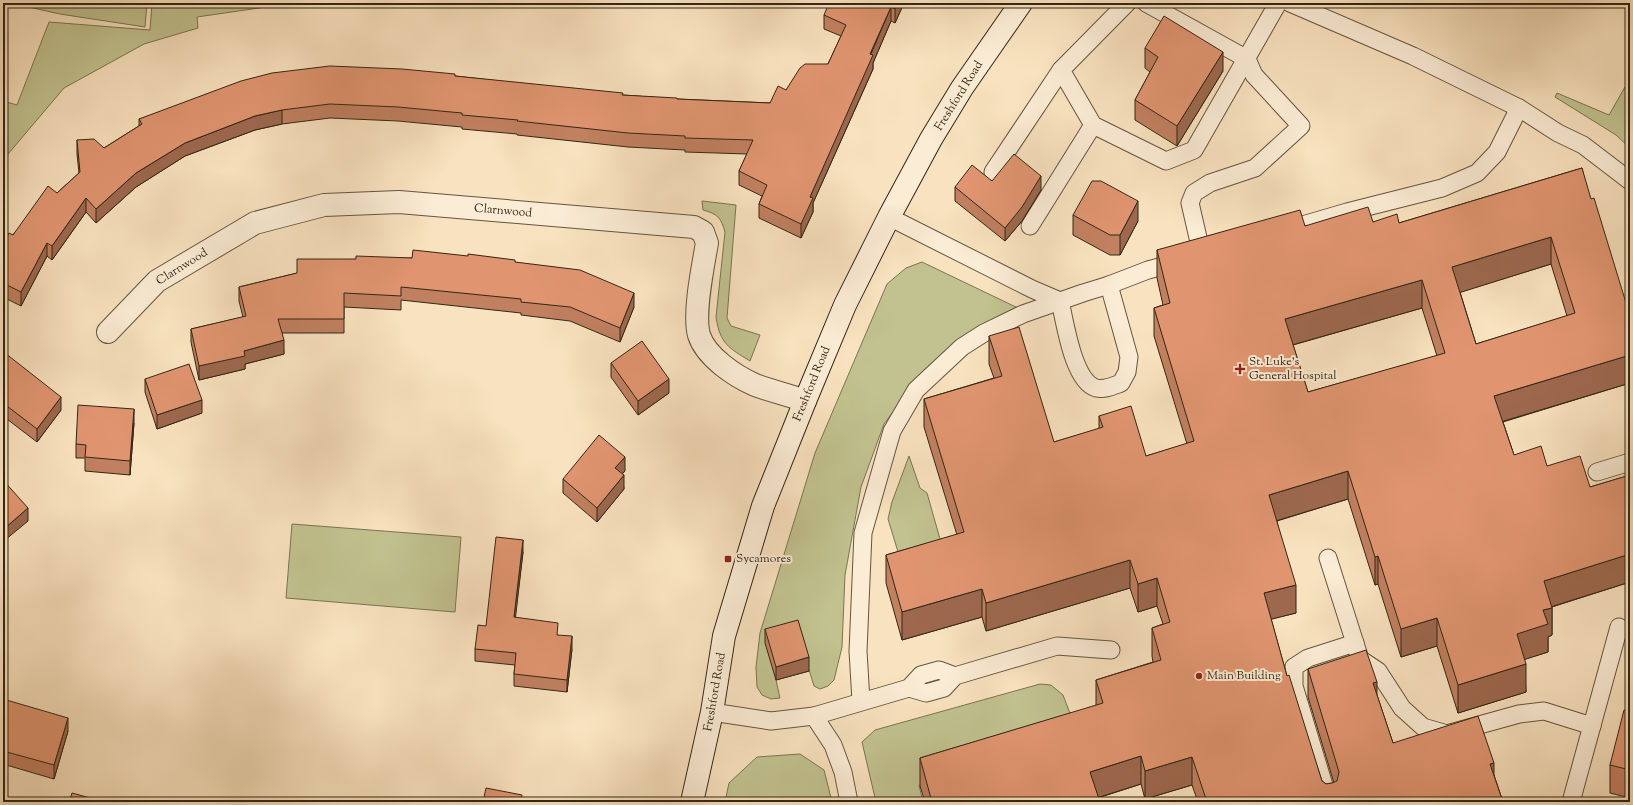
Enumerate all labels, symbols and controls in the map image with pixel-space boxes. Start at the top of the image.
street label: Freshford Road [930,57,988,135]
street label: Clarnwood [473,199,533,223]
street label: Clarnwood [153,244,212,290]
street label: Freshford Road [789,344,835,424]
place label: St. Luke's General Hospital [1249,353,1337,385]
marker: St. Luke's General Hospital [1234,363,1246,375]
place label: Sycamores [736,550,791,568]
marker: Sycamores [723,554,733,564]
street label: Freshford Road [699,651,731,733]
place label: Main Building [1207,667,1281,685]
marker: Main Building [1194,671,1204,681]

